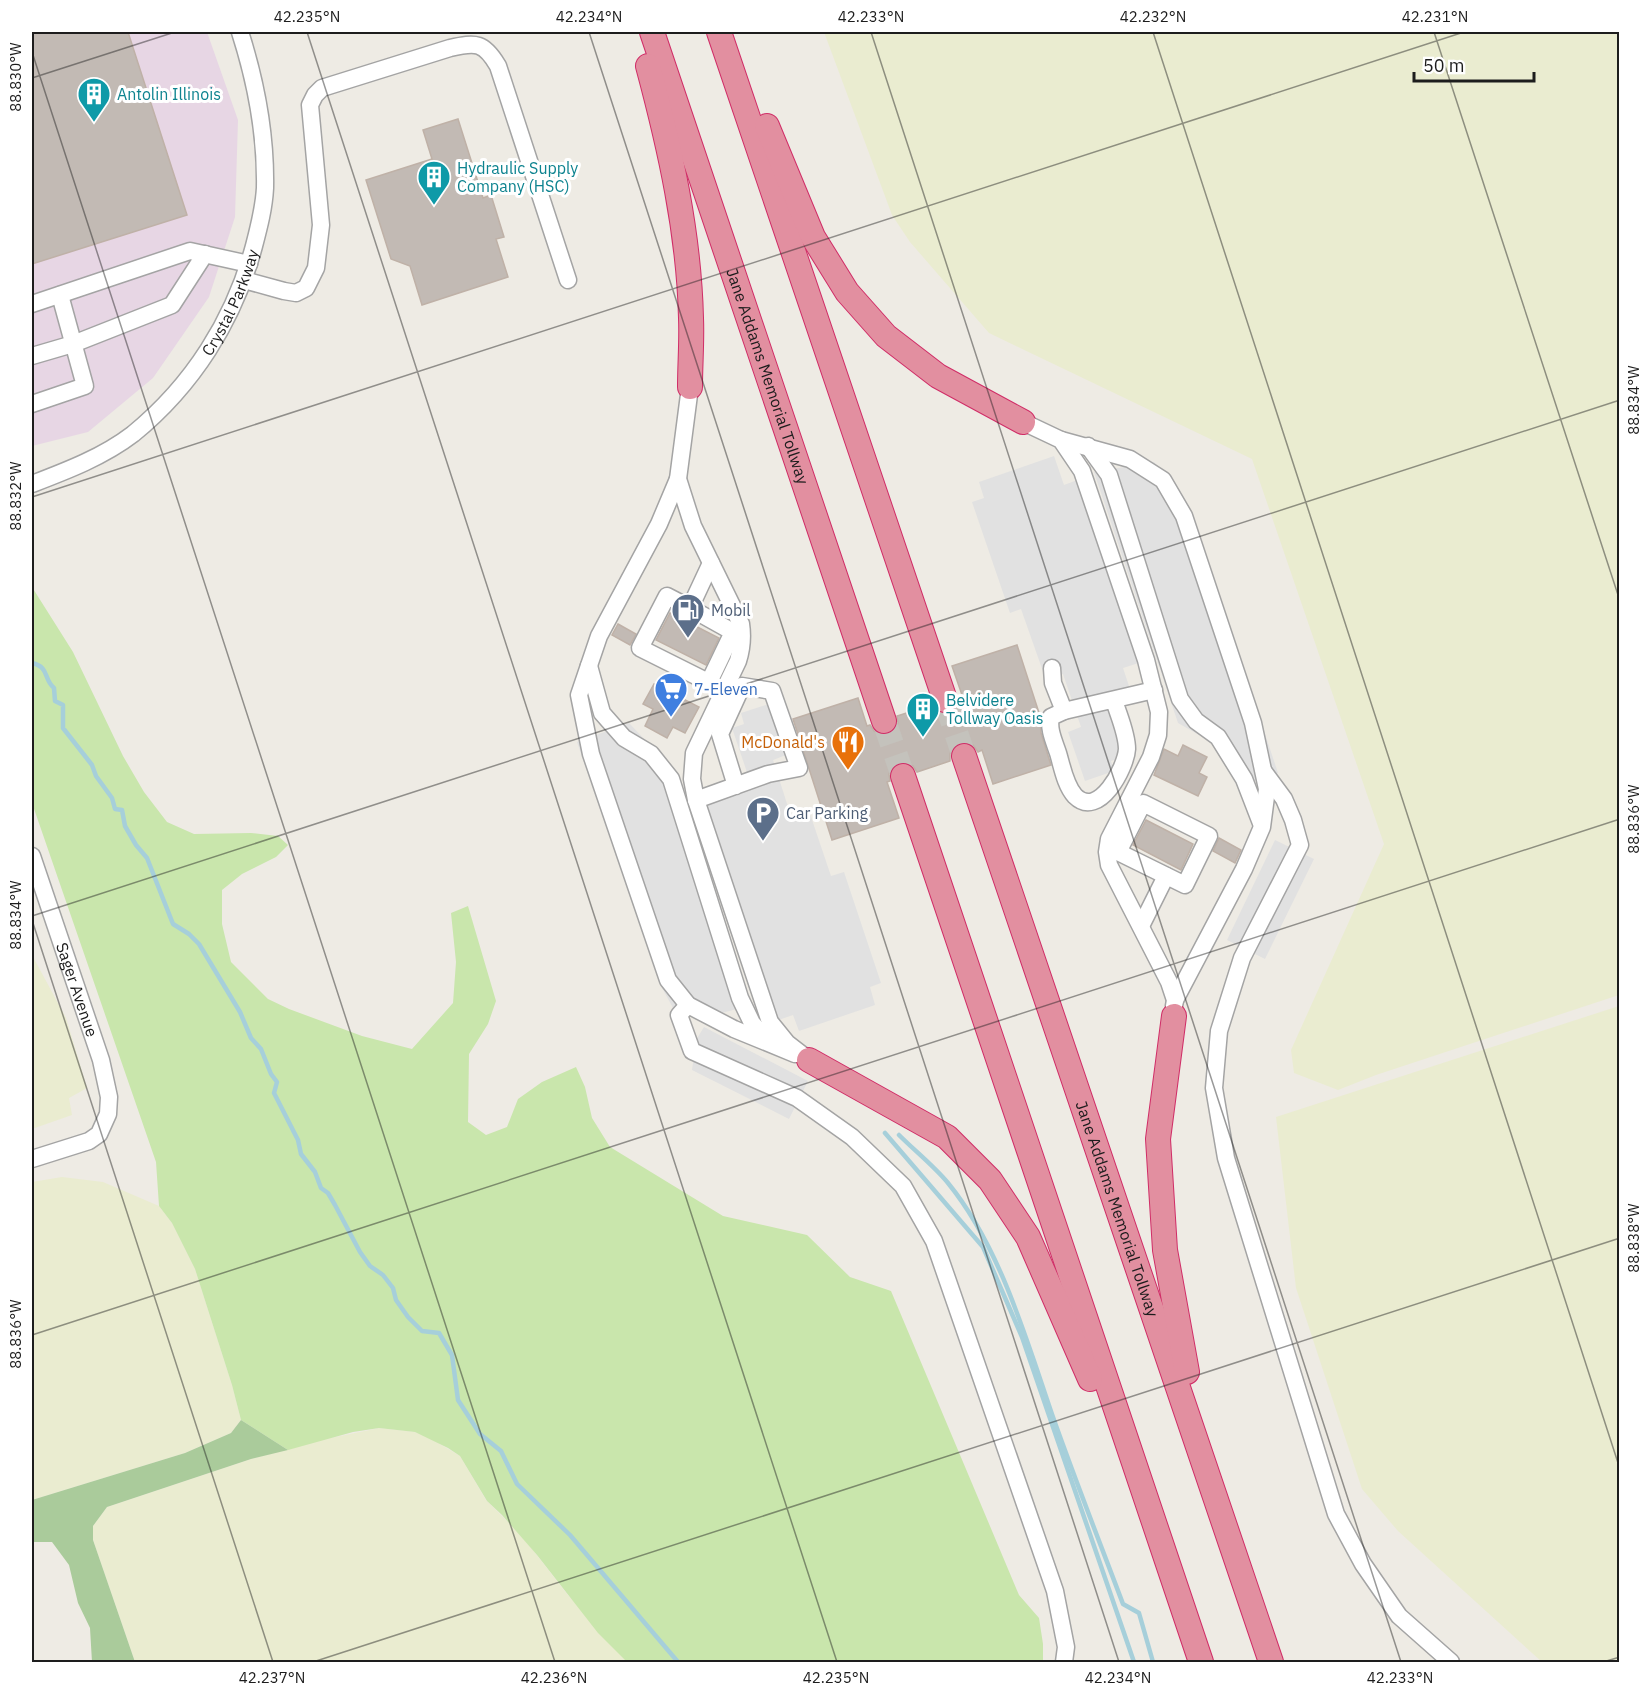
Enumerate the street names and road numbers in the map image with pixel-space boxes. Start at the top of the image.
street label: Crystal Parkway [197,247,263,359]
street label: Jane Addams Memorial Tollway [722,265,814,487]
street label: Sager Avenue [52,940,102,1039]
street label: Jane Addams Memorial Tollway [1072,1098,1163,1319]

